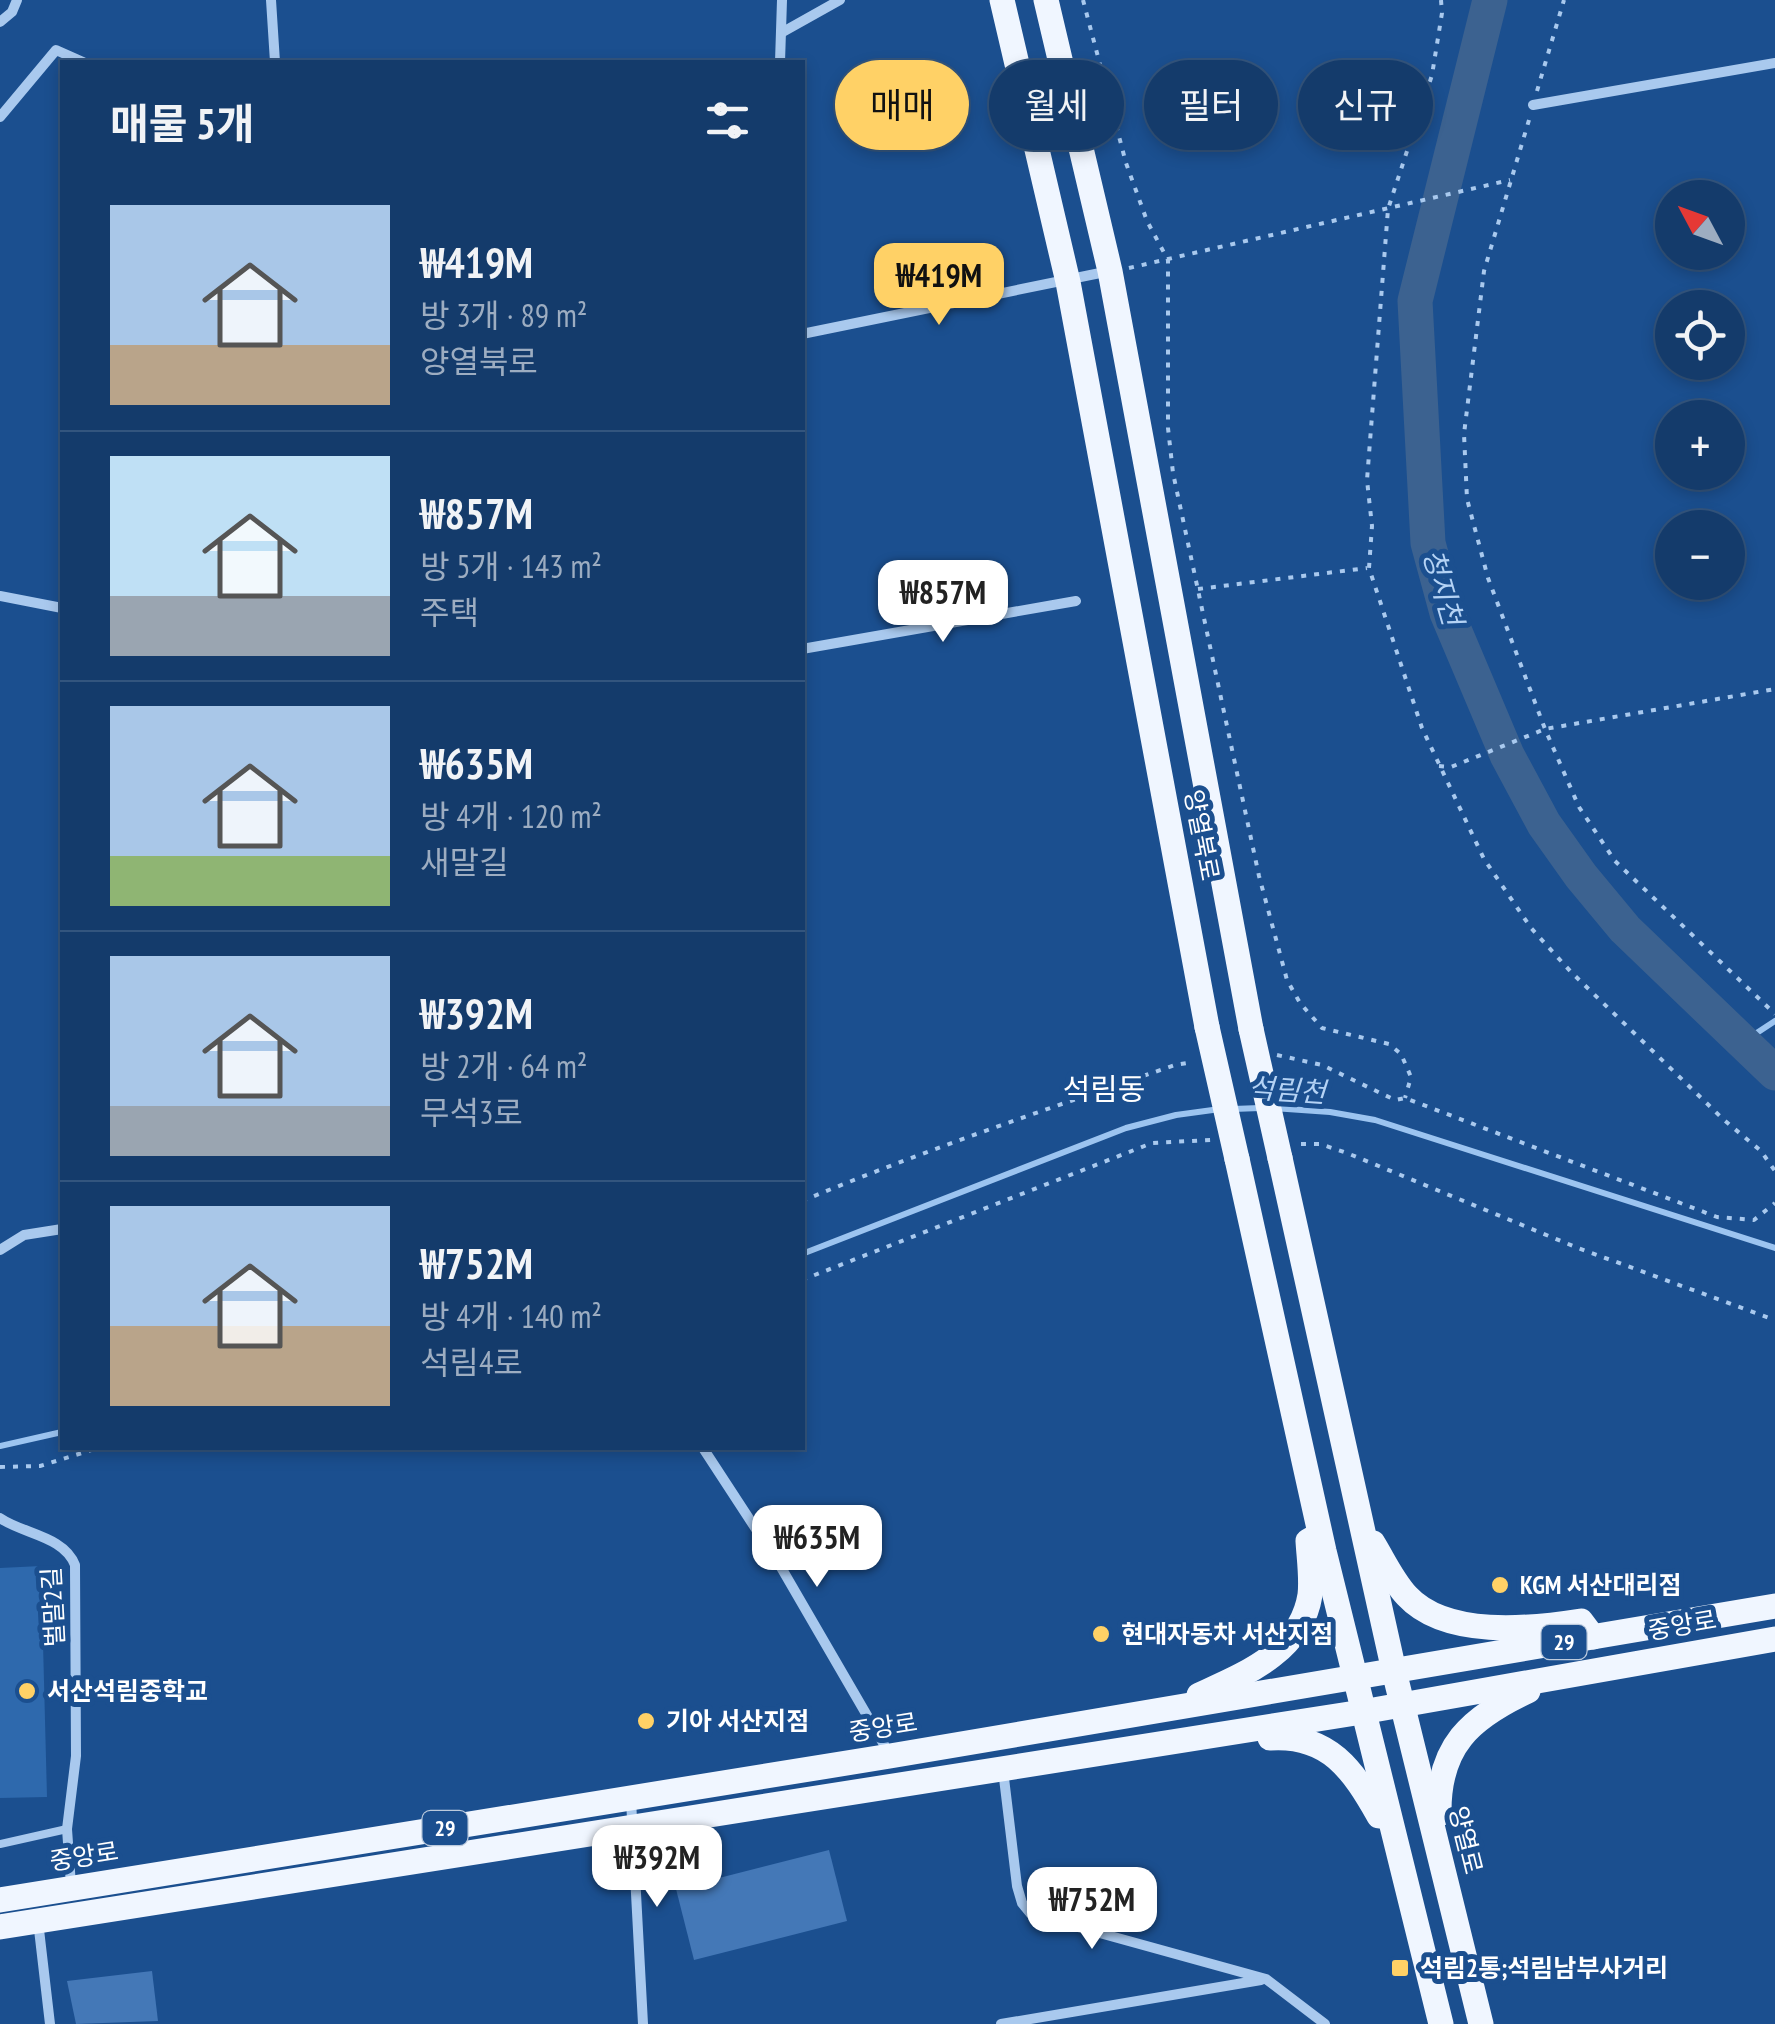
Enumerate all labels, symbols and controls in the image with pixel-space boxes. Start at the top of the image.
chip: 매매 [835,60,969,150]
chip: 월세 [989,60,1124,150]
chip: 필터 [1144,60,1278,150]
chip: 신규 [1298,60,1433,150]
icon: filters [700,93,755,148]
text: 매물 5개 [110,96,255,151]
north arrow [1655,180,1745,270]
map controls [1655,180,1745,600]
text: ₩419M [420,235,533,290]
pin: ₩419M [869,243,1009,328]
icon: home [190,245,310,365]
text: ₩419M [896,254,982,296]
button: locate [1655,290,1745,380]
text: 방 3개 · 89 m² [420,294,587,336]
text: 양열북로 [420,340,538,382]
button: + [1655,400,1745,490]
text: ₩857M [420,486,533,541]
icon: home [190,496,310,616]
button: − [1655,510,1745,600]
text: 방 5개 · 143 m² [420,545,602,587]
water label: 청지천 [1415,545,1473,632]
pin: ₩857M [873,560,1013,645]
text: ₩857M [900,571,986,613]
text: 주택 [420,591,479,633]
text: ₩635M [420,736,533,791]
icon: home [190,746,310,866]
street label: 양열북로 [1178,787,1226,883]
text: 방 4개 · 120 m² [420,795,602,837]
text: 새말길 [420,841,508,883]
text: ₩392M [420,986,533,1041]
icon: home [190,996,310,1116]
text: 방 2개 · 64 m² [420,1045,587,1087]
water label: 석림천 [1247,1068,1330,1111]
district label: 석림동 [1063,1069,1145,1108]
text: 무석3로 [420,1091,523,1133]
text: ₩752M [420,1236,533,1291]
icon: home [190,1246,310,1366]
text: 방 4개 · 140 m² [420,1295,602,1337]
text: 석림4로 [420,1341,523,1383]
pin: ₩635M [747,1505,887,1590]
text: ₩635M [774,1516,860,1558]
street label: 벌말2길 [35,1566,71,1648]
place label: KGM 서산대리점 [1520,1569,1682,1601]
marker: KGM 서산대리점 [1489,1574,1511,1596]
street label: 중앙로 [1645,1603,1719,1647]
place label: 현대자동차 서산지점 [1121,1618,1333,1650]
marker: 현대자동차 서산지점 [1090,1623,1112,1645]
road number: 29 [1542,1625,1586,1659]
place label: 서산석림중학교 [47,1675,208,1707]
marker: 서산석림중학교 [16,1680,38,1702]
place label: 기아 서산지점 [666,1705,809,1737]
street label: 중앙로 [846,1706,920,1748]
marker: 기아 서산지점 [635,1710,657,1732]
street label: 양열로 [1442,1803,1490,1877]
road number: 29 [422,1811,468,1845]
pin: ₩392M [587,1825,727,1910]
street label: 중앙로 [47,1835,121,1877]
text: ₩392M [614,1836,700,1878]
pin: ₩752M [1022,1867,1162,1952]
text: ₩752M [1049,1878,1135,1920]
place label: 석림2통;석림남부사거리 [1420,1952,1668,1984]
marker: 석림2통;석림남부사거리 [1389,1957,1411,1979]

